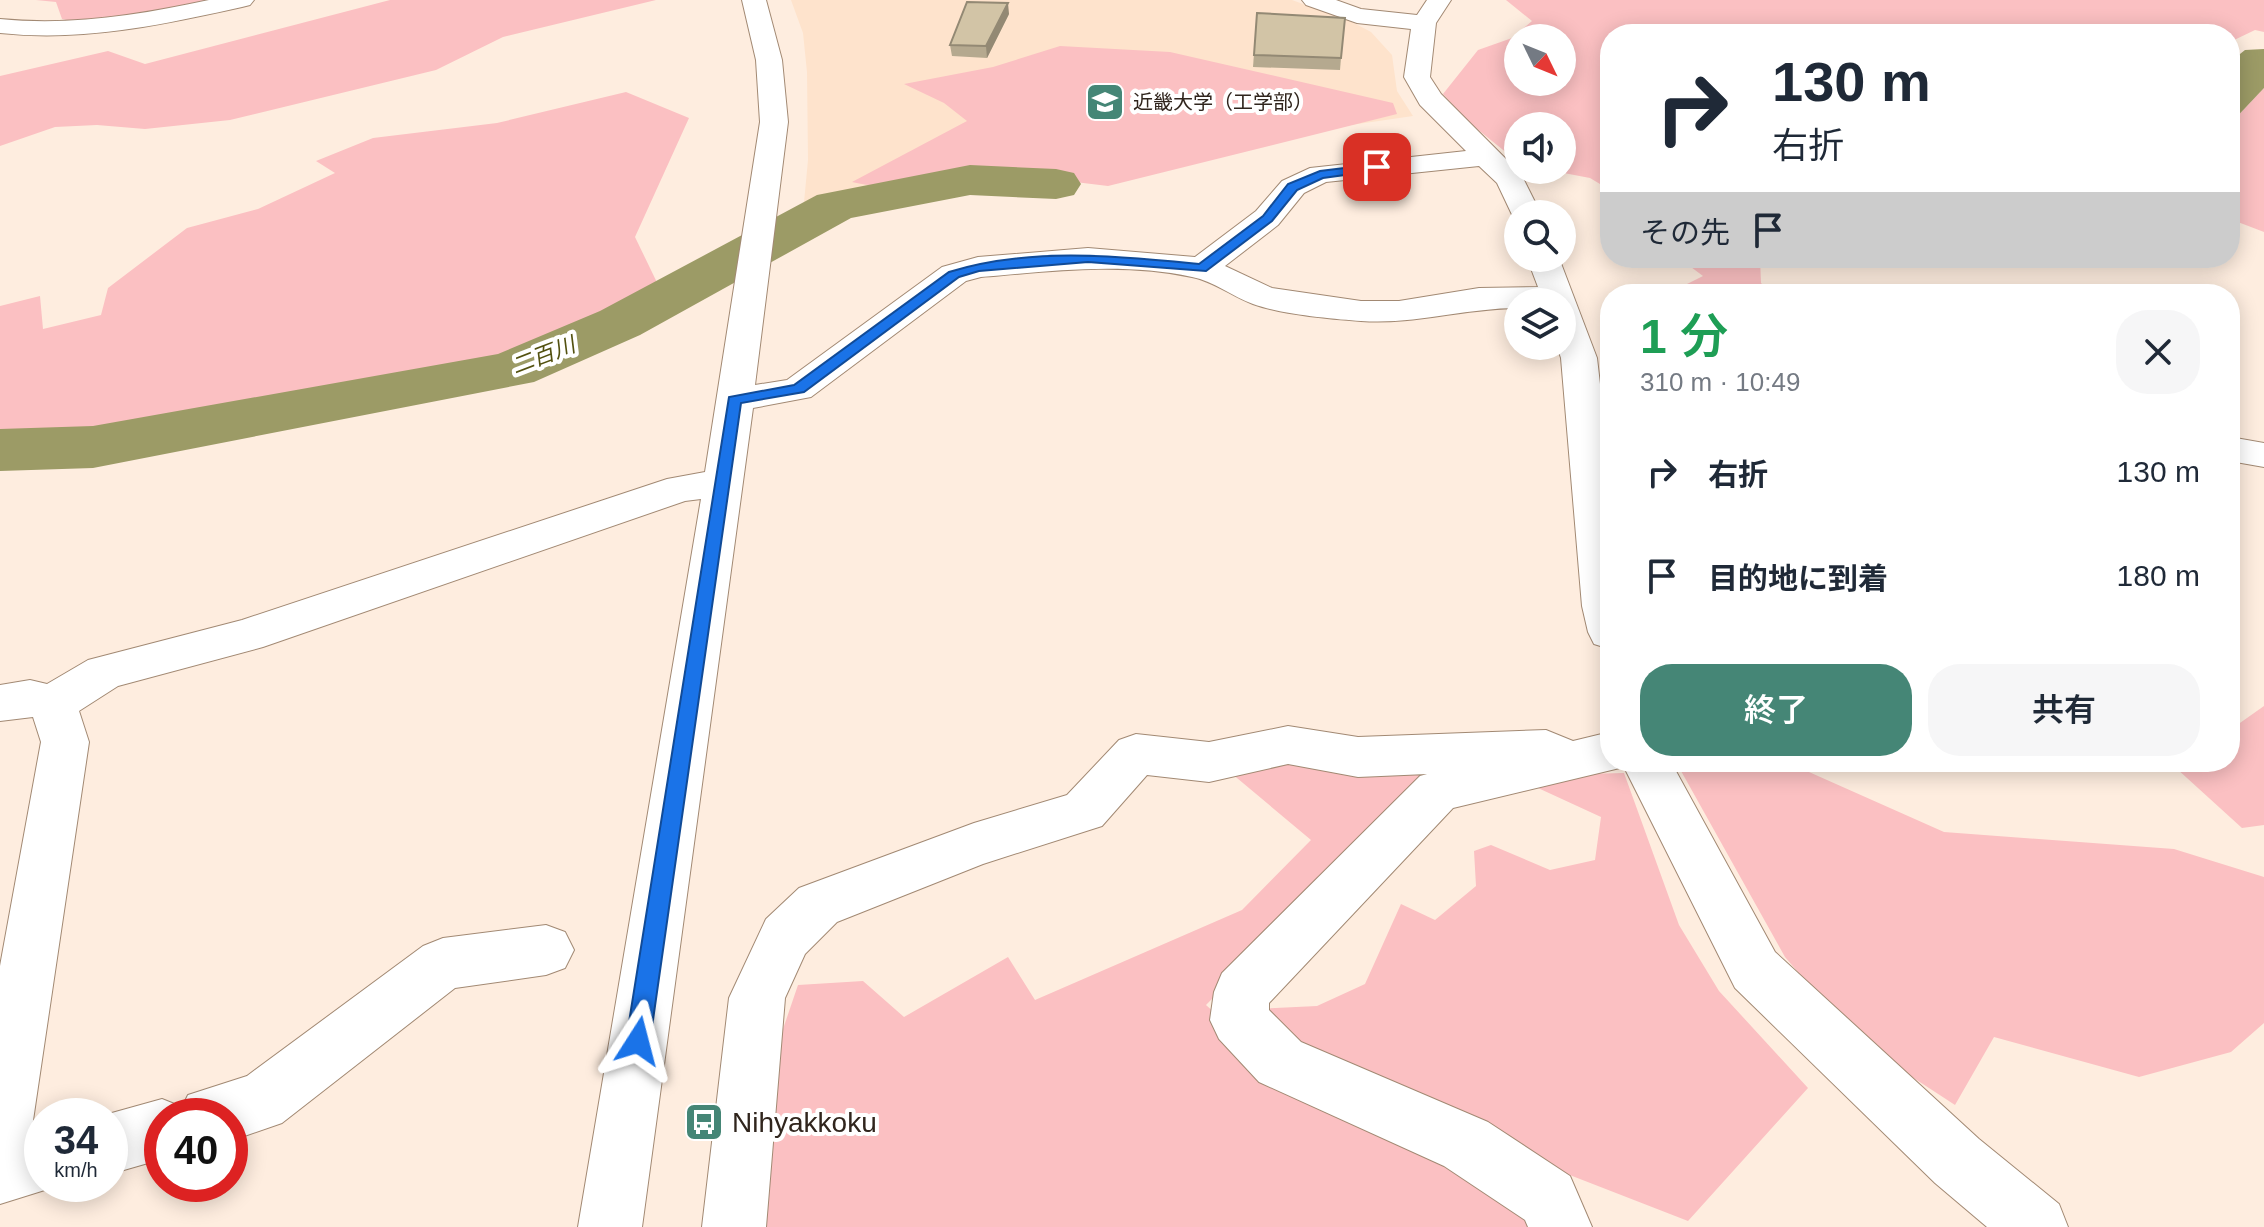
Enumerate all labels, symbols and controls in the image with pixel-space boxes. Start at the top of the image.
north arrow [1504,24,1576,96]
map controls [1504,24,1576,360]
text: 130 m [1772,50,1931,113]
icon: right [1640,56,1744,160]
school or university icon: 近畿大学（工学部） [1084,81,1126,123]
place label: 近畿大学（工学部） [1133,91,1313,113]
button: sound [1504,112,1576,184]
text: 右折 [1772,125,1844,166]
pin [1343,133,1411,201]
icon: arrive [1355,145,1399,189]
button: search [1504,200,1576,272]
icon: arrive [1746,208,1790,252]
text: その先 [1640,216,1730,249]
button: layers [1504,288,1576,360]
text: 1 分 [1640,310,1728,363]
button: close [2116,310,2200,394]
water label: 二百川 [508,331,580,379]
text: 310 m · 10:49 [1640,367,1800,397]
icon: right [1640,450,1684,494]
text: 130 m [2117,455,2200,488]
text: 右折 [1708,458,1768,491]
icon: arrive [1640,554,1684,598]
text: 180 m [2117,559,2200,592]
text: 目的地に到着 [1708,562,1888,595]
button: 終了 [1640,664,1912,756]
button: 共有 [1928,664,2200,756]
position arrow [596,999,680,1083]
speed limit sign: 40 [144,1098,248,1202]
bus stop icon: Nihyakkoku [683,1101,725,1143]
place label: Nihyakkoku [732,1107,877,1138]
text: 34 [54,1118,98,1162]
text: km/h [54,1159,98,1181]

